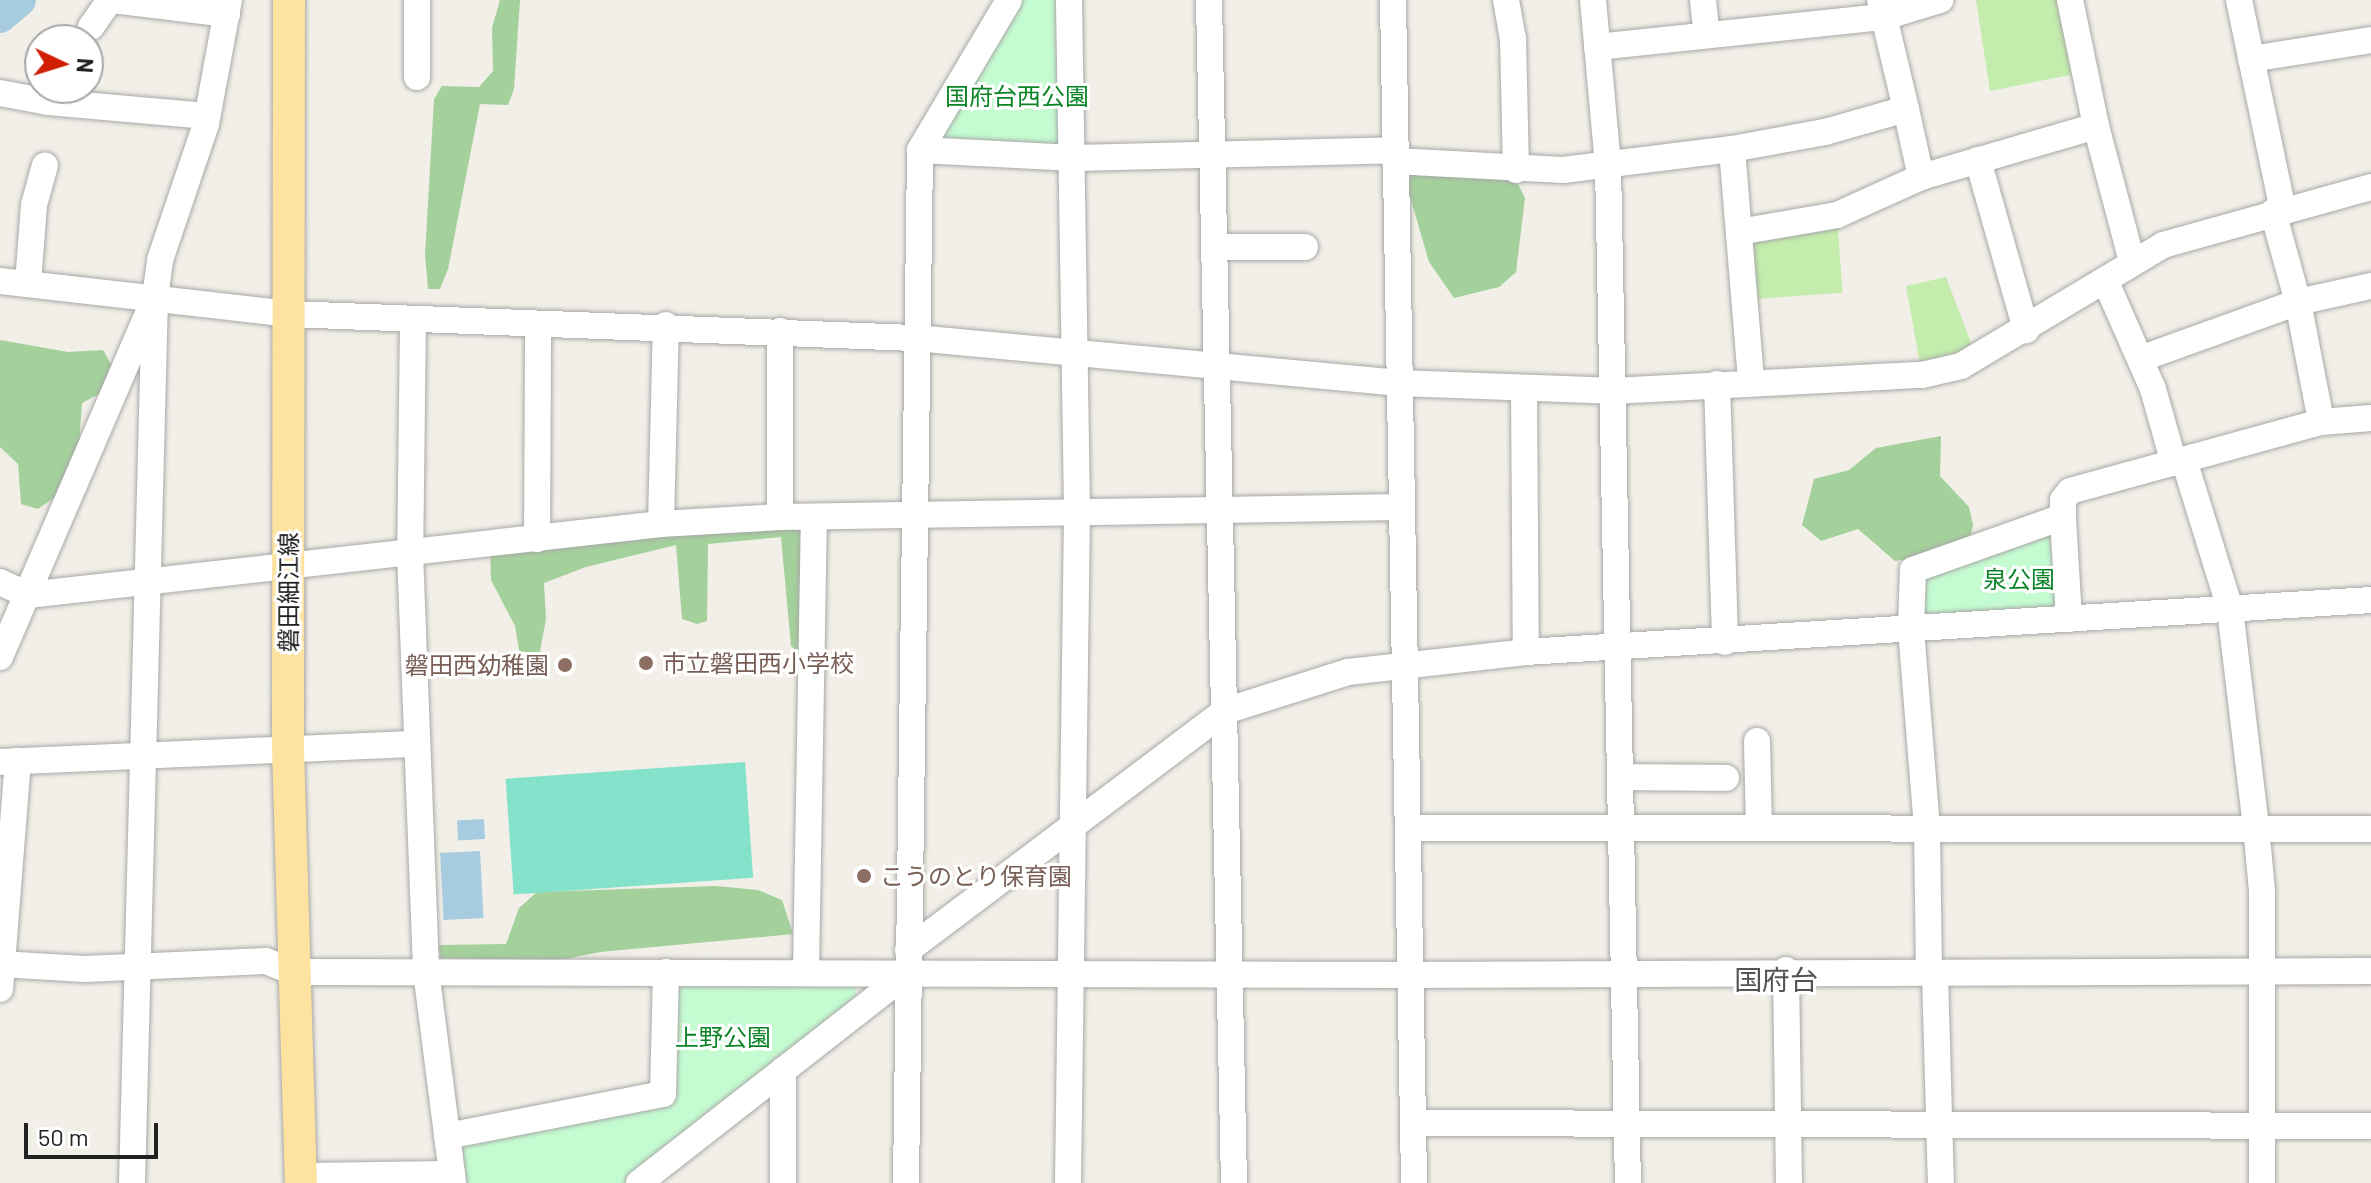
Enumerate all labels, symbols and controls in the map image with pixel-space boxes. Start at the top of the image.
north arrow [24,24,104,104]
text: N [72,57,99,74]
park label: 国府台西公園 [945,82,1089,110]
street label: 磐田細江線 [274,532,302,652]
park label: 泉公園 [1983,565,2055,593]
place label: 市立磐田西小学校 [662,649,854,677]
place label: 磐田西幼稚園 [405,651,549,679]
marker: 市立磐田西小学校 [637,654,655,672]
marker: 磐田西幼稚園 [556,656,574,674]
place label: こうのとり保育園 [880,862,1072,890]
marker: こうのとり保育園 [855,867,873,885]
district label: 国府台 [1734,962,1818,996]
park label: 上野公園 [675,1023,771,1051]
scale bar [28,1107,162,1157]
text: 50 m [38,1122,89,1151]

